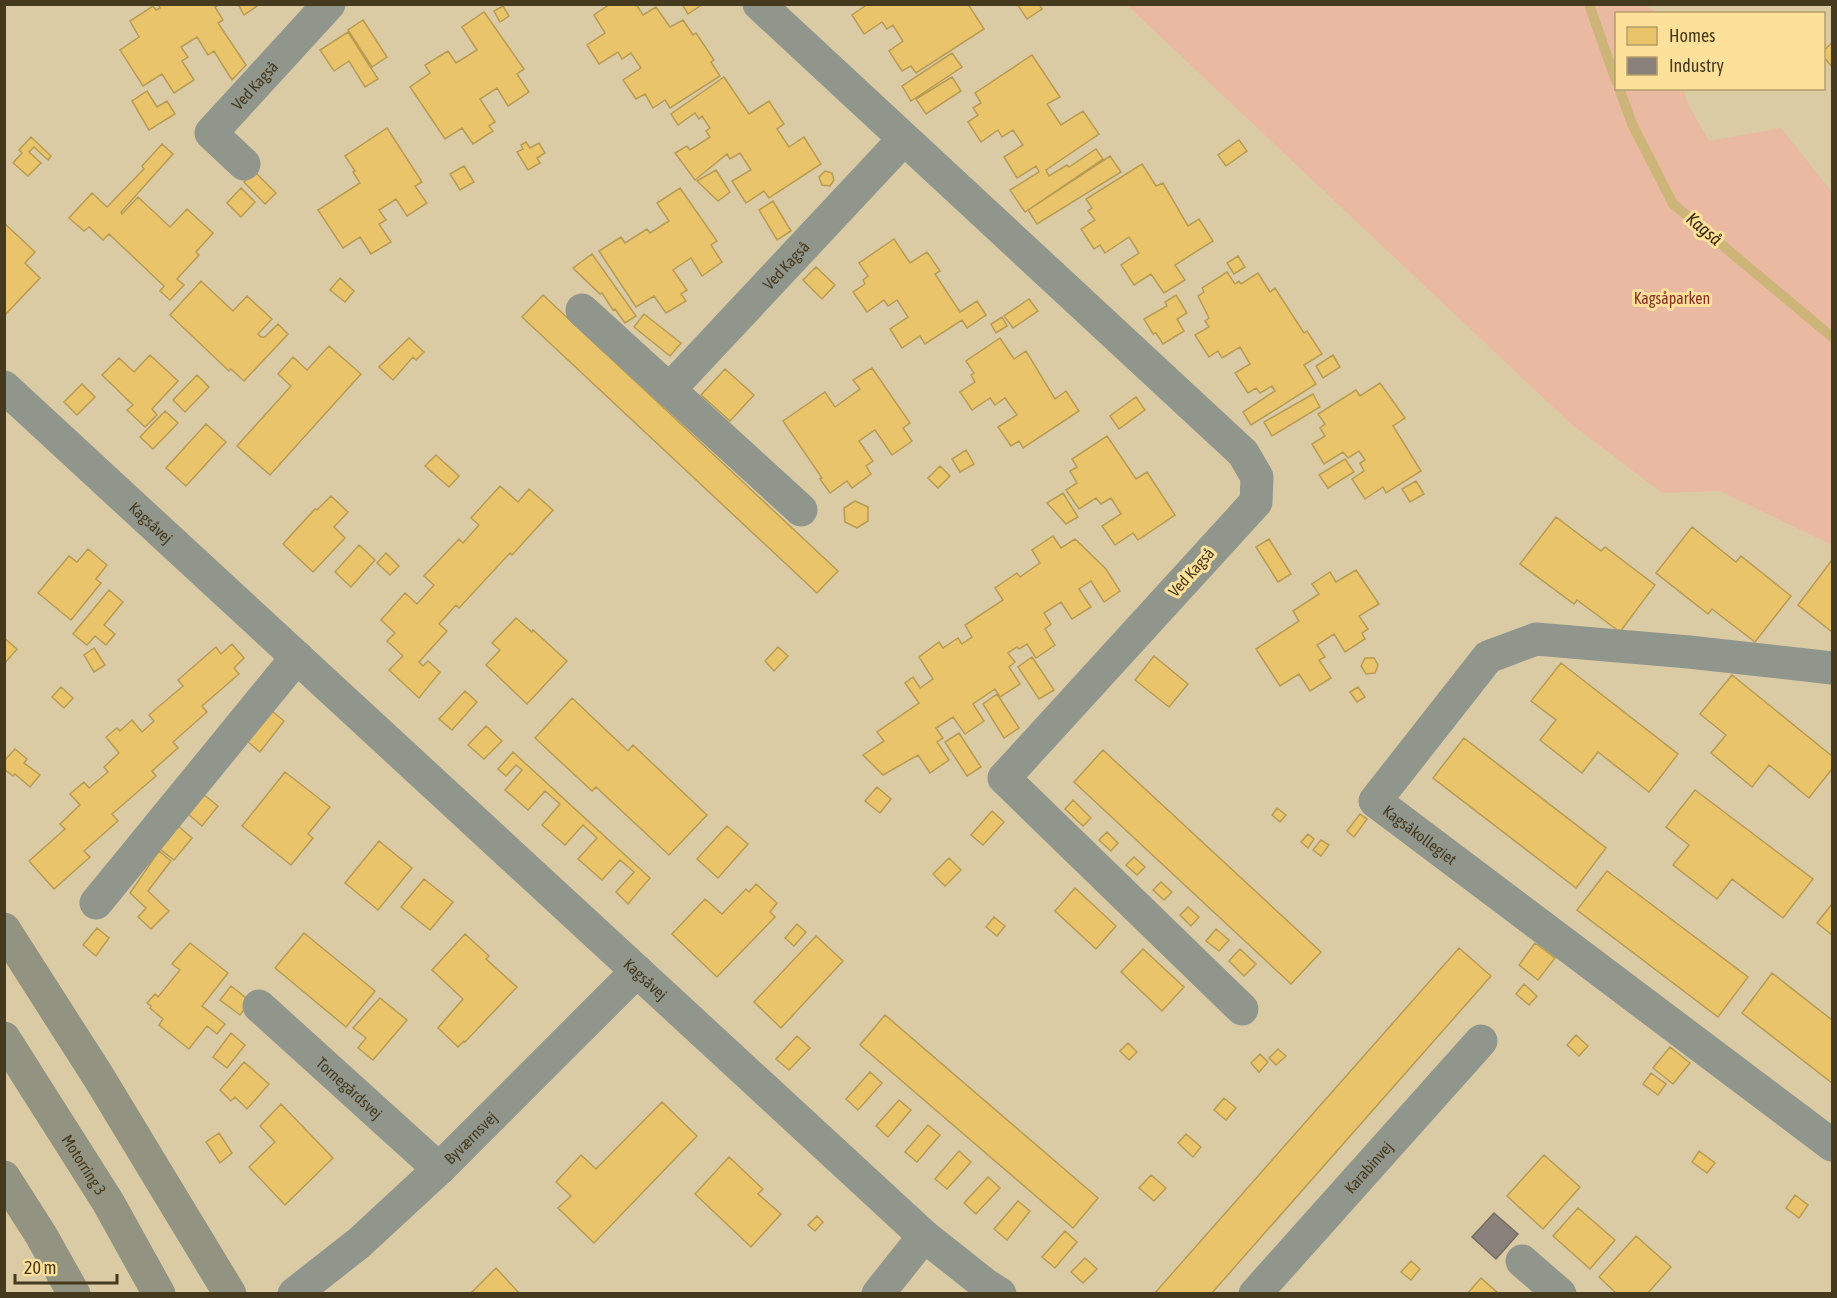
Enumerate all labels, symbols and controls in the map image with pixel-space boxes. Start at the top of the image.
legend [1615,12,1825,90]
text: Homes [1669,25,1715,46]
text: Industry [1669,55,1724,76]
street label: Ved Kagså [228,57,281,113]
water label: Kagså [1682,208,1727,250]
street label: Ved Kagså [759,237,813,293]
park label: Kagsåparken [1634,289,1710,308]
street label: Kagsåvej [126,498,176,548]
street label: Ved Kagså [1164,544,1218,601]
street label: Kagsåkollegiet [1380,801,1461,869]
street label: Kagsåvej [620,955,671,1004]
street label: Tornegårdsvej [313,1053,386,1123]
street label: Byværnsvej [440,1108,501,1168]
street label: Motorring 3 [59,1131,110,1198]
street label: Karabinvej [1340,1138,1397,1197]
scale bar [15,1247,117,1285]
text: 20 m [24,1257,56,1278]

